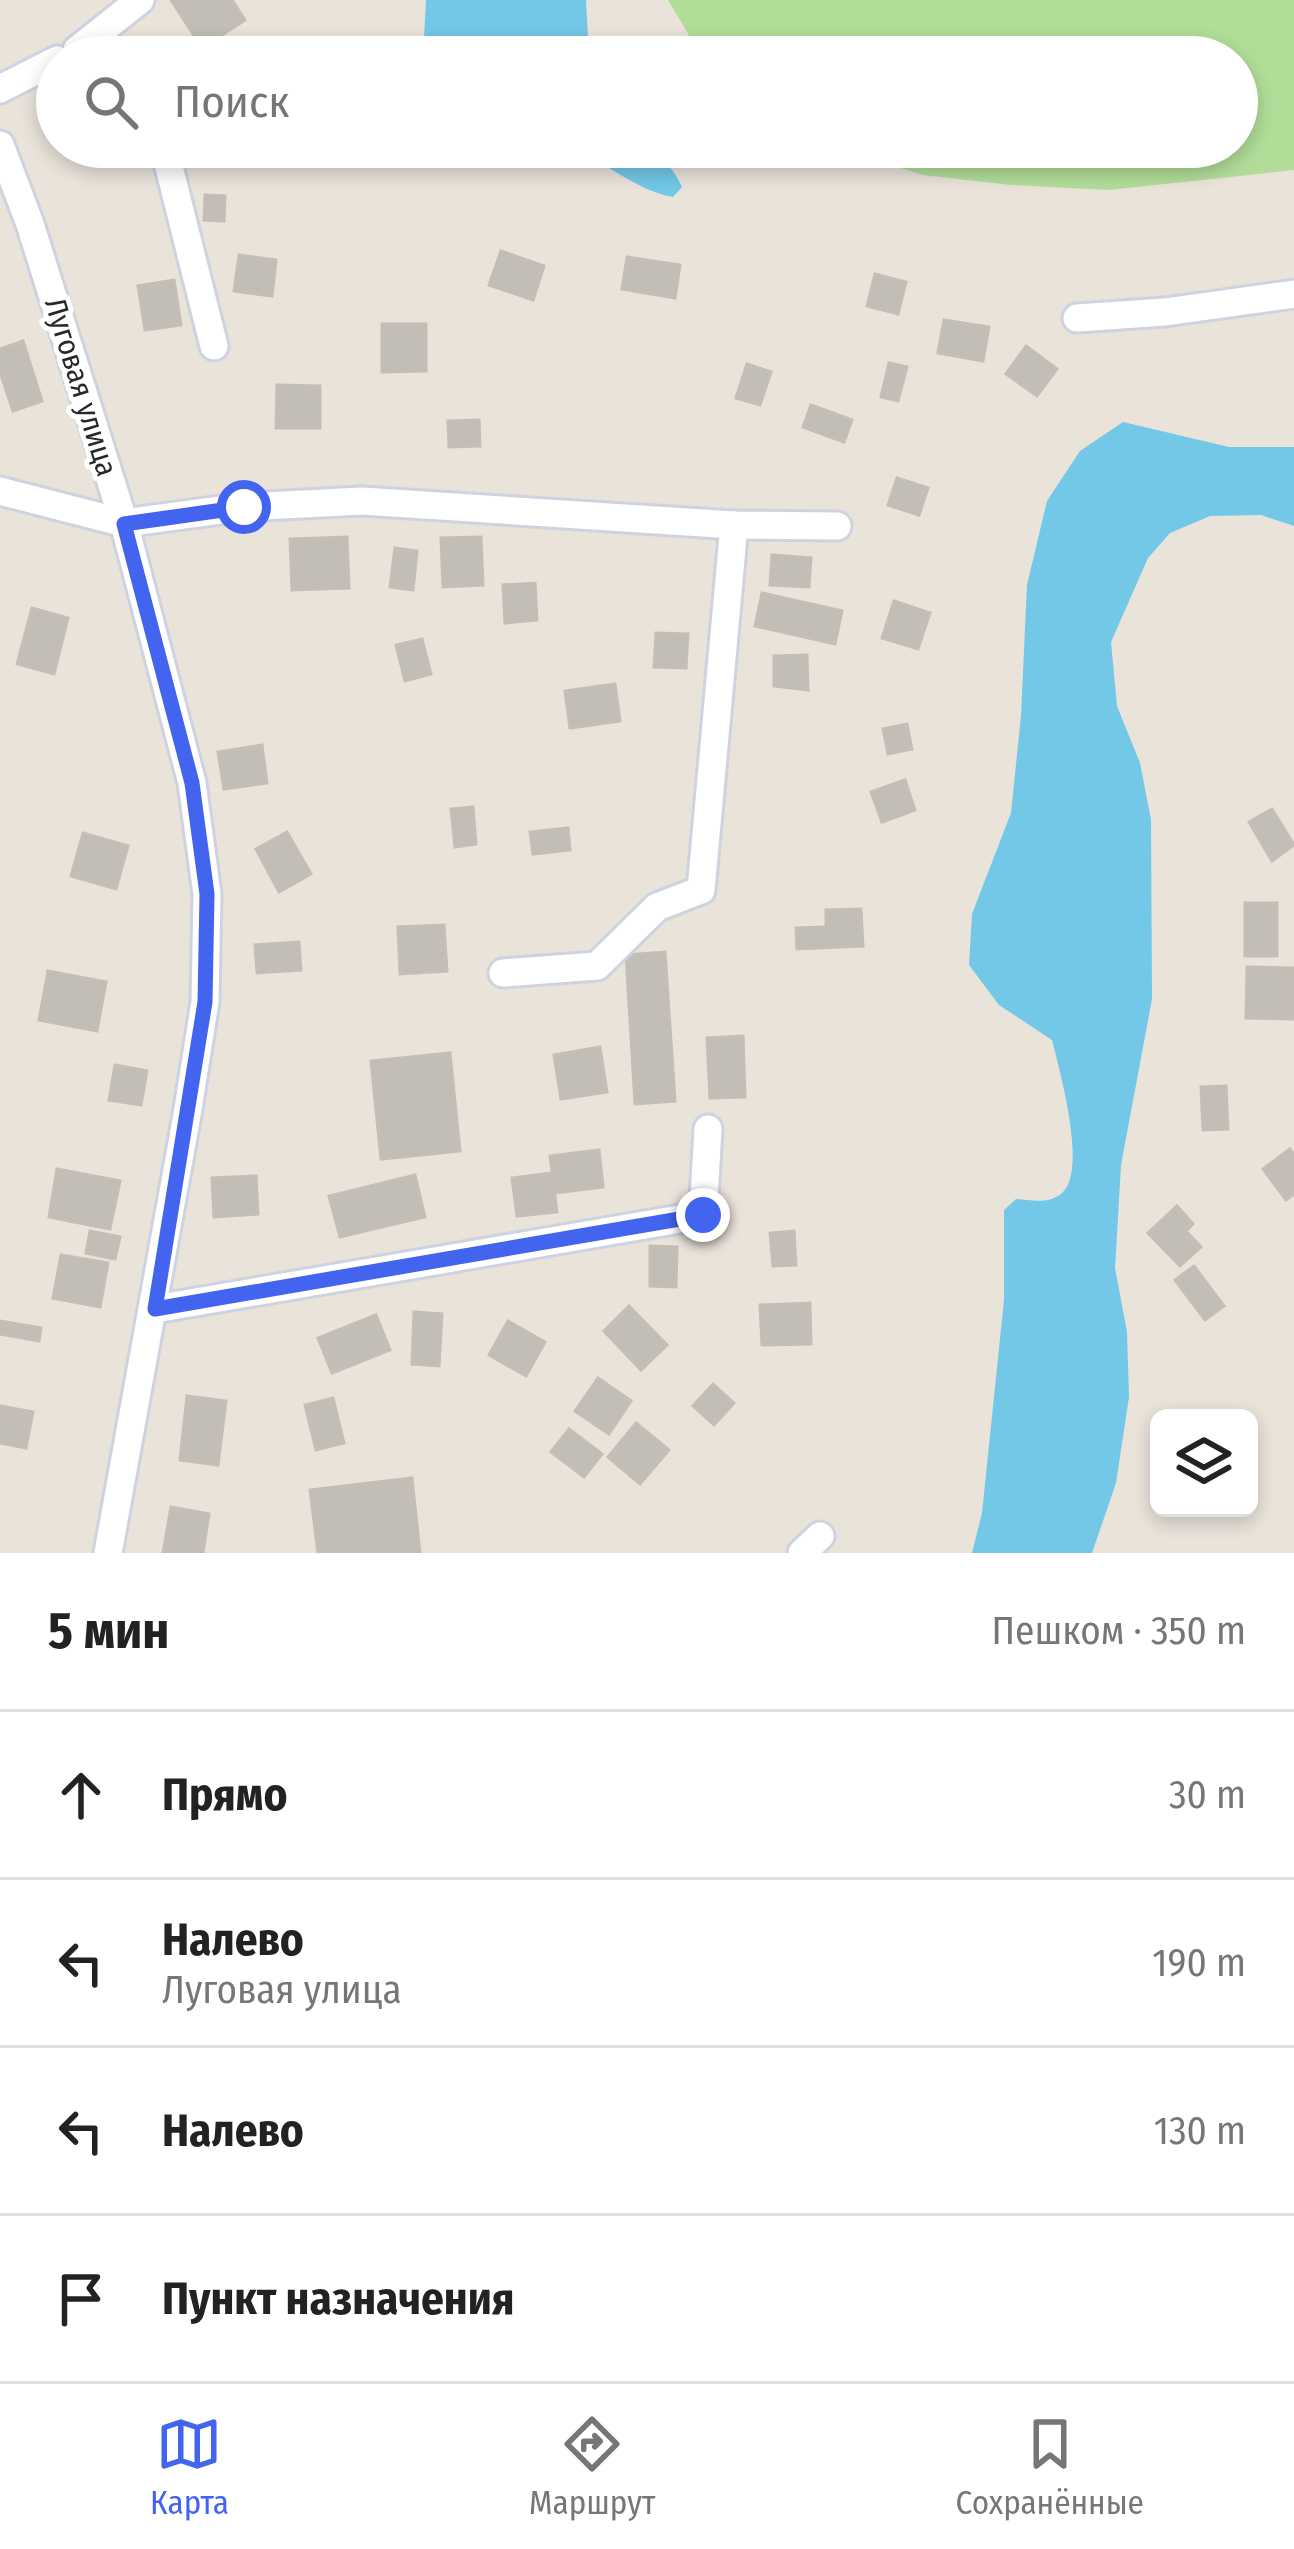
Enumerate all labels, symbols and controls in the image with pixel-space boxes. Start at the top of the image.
search box [36,36,1258,168]
icon: search [78,69,144,135]
text: Поиск [174,75,289,129]
street label: Луговая улица [37,294,125,480]
route start [217,480,271,534]
route end [676,1188,730,1242]
map controls [1150,1409,1258,1517]
button: layers [1150,1409,1258,1517]
text: 5 мин [48,1600,169,1662]
text: Пешком · 350 m [992,1608,1246,1654]
icon: ahead [48,1762,114,1828]
text: Прямо [162,1768,287,1822]
text: 30 m [1169,1772,1246,1818]
text: Налево [162,1913,304,1967]
icon: left [48,1930,114,1996]
text: 190 m [1152,1940,1246,1986]
text: Луговая улица [162,1967,402,2013]
icon: left [48,2098,114,2164]
text: Налево [162,2104,304,2158]
text: 130 m [1154,2108,1246,2154]
icon: arrive [48,2266,114,2332]
text: Пункт назначения [162,2272,515,2326]
tab: Карта [150,2411,229,2523]
tab: Маршрут [529,2411,655,2523]
tab: Сохранённые [956,2411,1144,2523]

